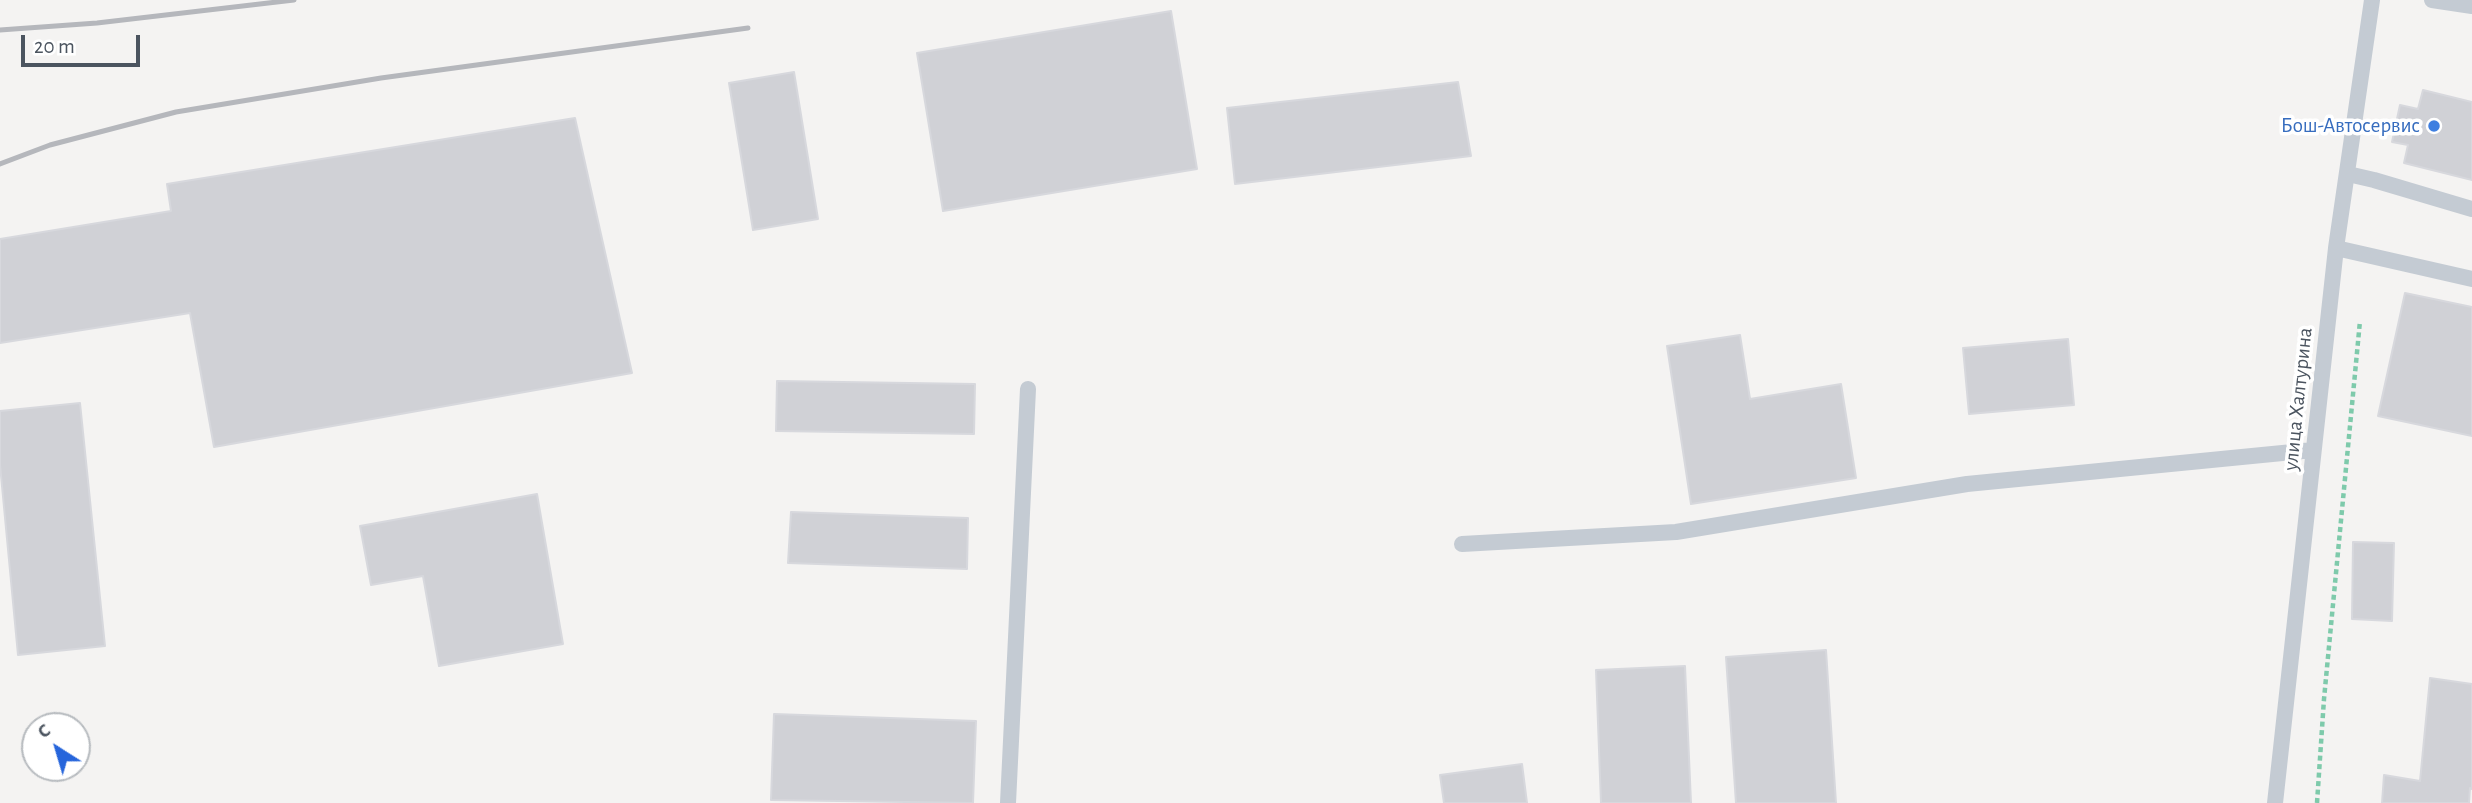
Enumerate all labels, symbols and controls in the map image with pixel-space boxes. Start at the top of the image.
scale bar [24,21,144,65]
text: 20 m [34,36,75,57]
place label: Бош-Автосервис [2281,113,2420,139]
marker: Бош-Автосервис [2426,118,2442,134]
street label: улица Халтурина [2278,326,2318,472]
north arrow [21,712,91,782]
text: С [34,721,54,742]

